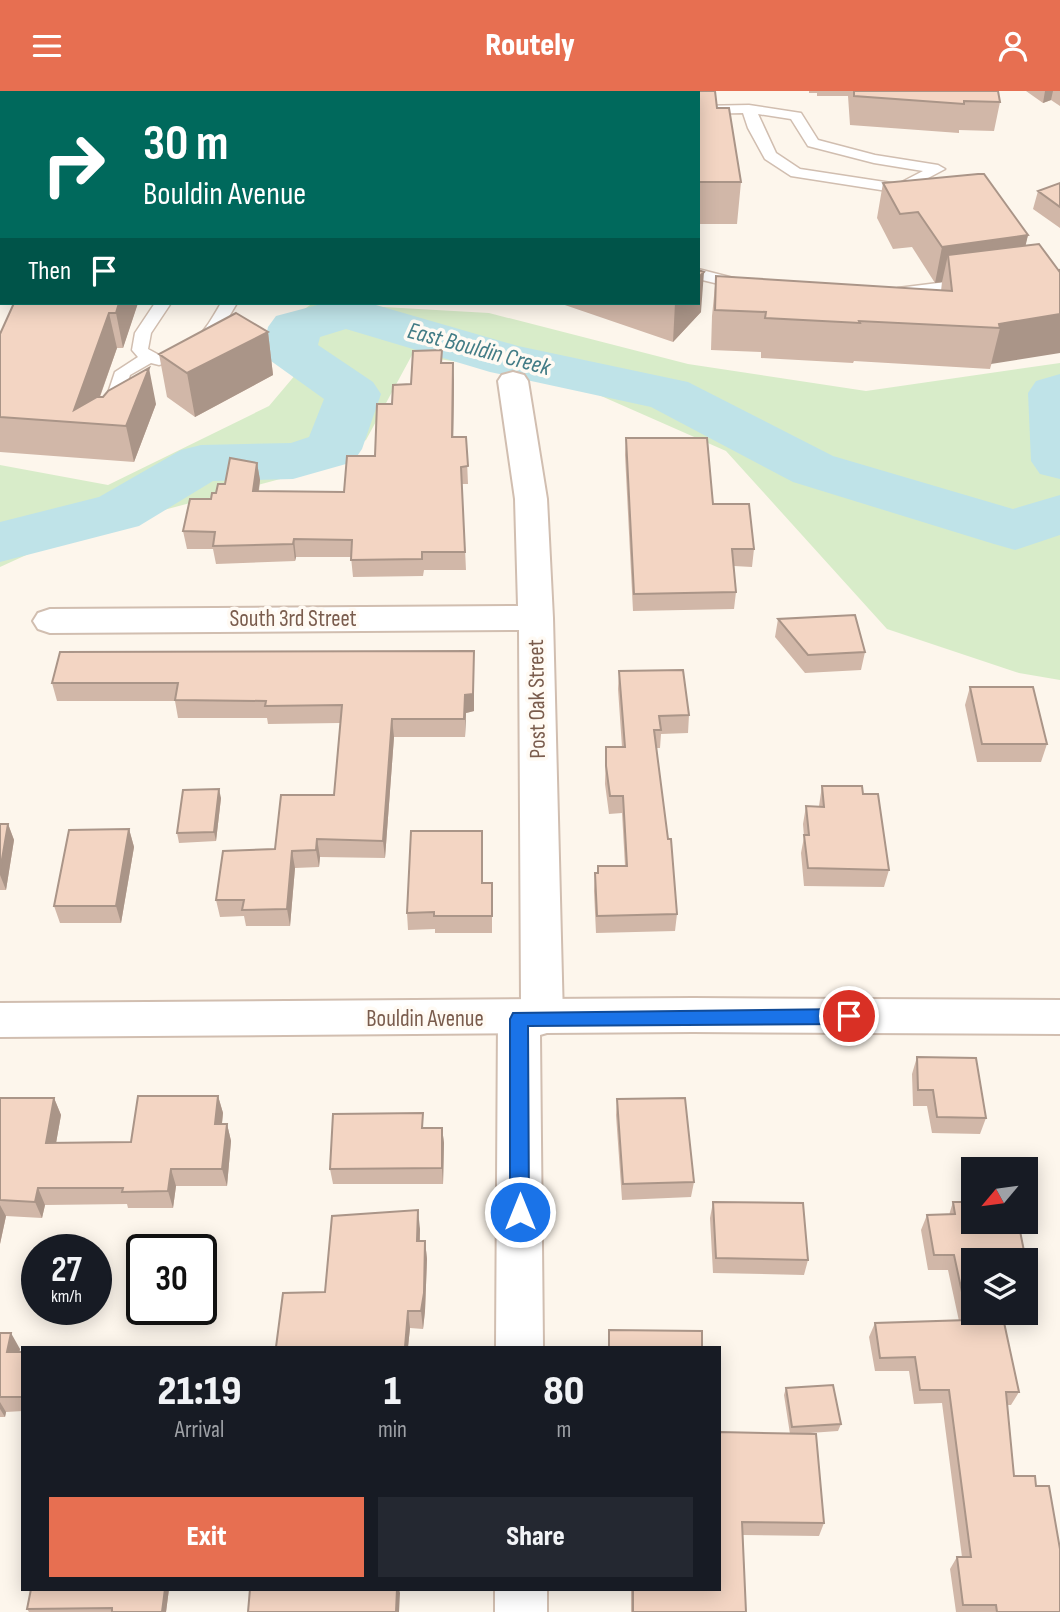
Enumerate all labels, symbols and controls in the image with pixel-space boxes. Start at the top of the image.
text: Routely [485,26,575,65]
icon: menu [28,27,66,65]
icon: person [994,27,1032,65]
text: 30 m [143,115,228,174]
icon: right [28,119,119,210]
text: Bouldin Avenue [143,175,306,214]
icon: arrive [85,252,123,290]
text: Then [28,256,71,287]
water label: East Bouldin Creek [404,316,555,382]
street label: South 3rd Street [229,605,357,633]
street label: Post Oak Street [522,639,552,759]
pin [819,986,879,1046]
icon: arrive [830,997,868,1035]
street label: Bouldin Avenue [366,1005,484,1033]
north arrow [961,1157,1038,1234]
map controls [961,1157,1038,1325]
position arrow [483,1175,557,1249]
speed limit sign: 30 [126,1234,217,1325]
button: layers [961,1248,1038,1325]
text: 27 [51,1249,82,1292]
text: km/h [51,1286,82,1307]
text: 21:19 [158,1366,241,1417]
text: 1 [384,1366,401,1417]
text: 80 [543,1366,584,1417]
text: Arrival [175,1416,224,1444]
text: min [378,1416,407,1444]
text: m [557,1416,571,1444]
button: Exit [49,1497,364,1577]
button: Share [378,1497,693,1577]

